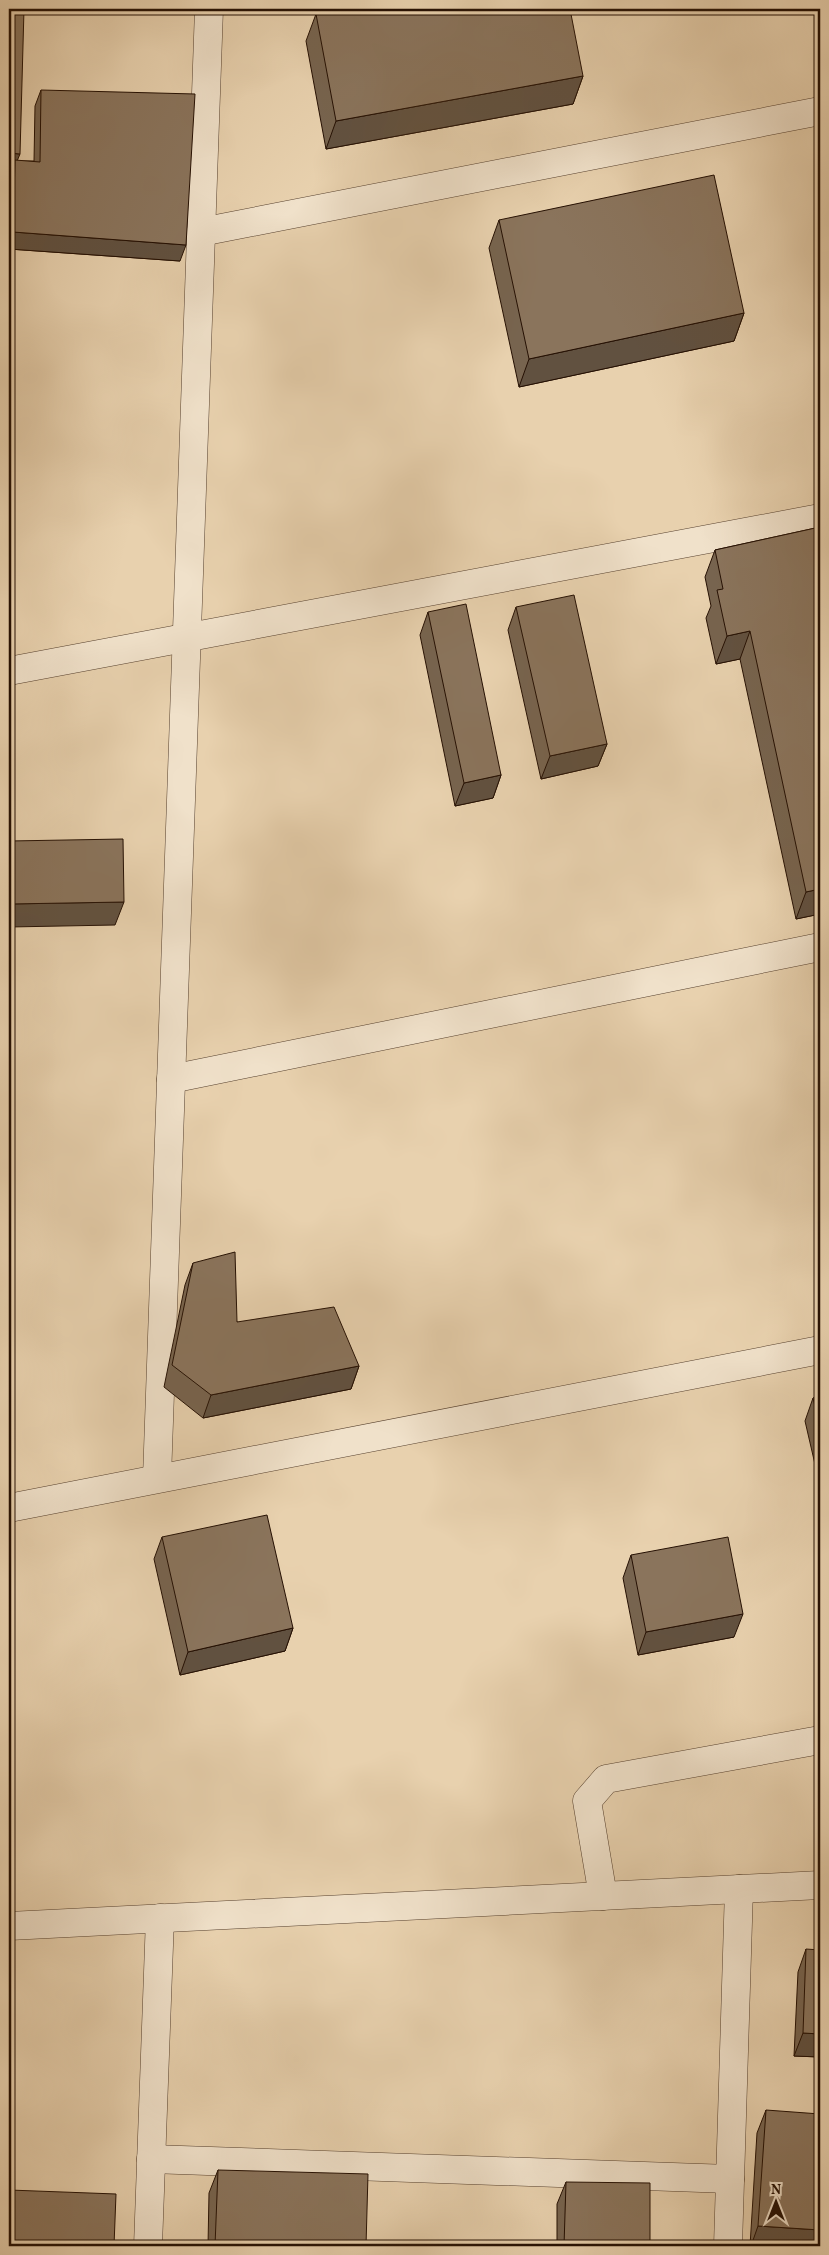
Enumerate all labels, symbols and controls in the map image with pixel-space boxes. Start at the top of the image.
north arrow [752,2178,802,2228]
text: N [771,2181,781,2200]

